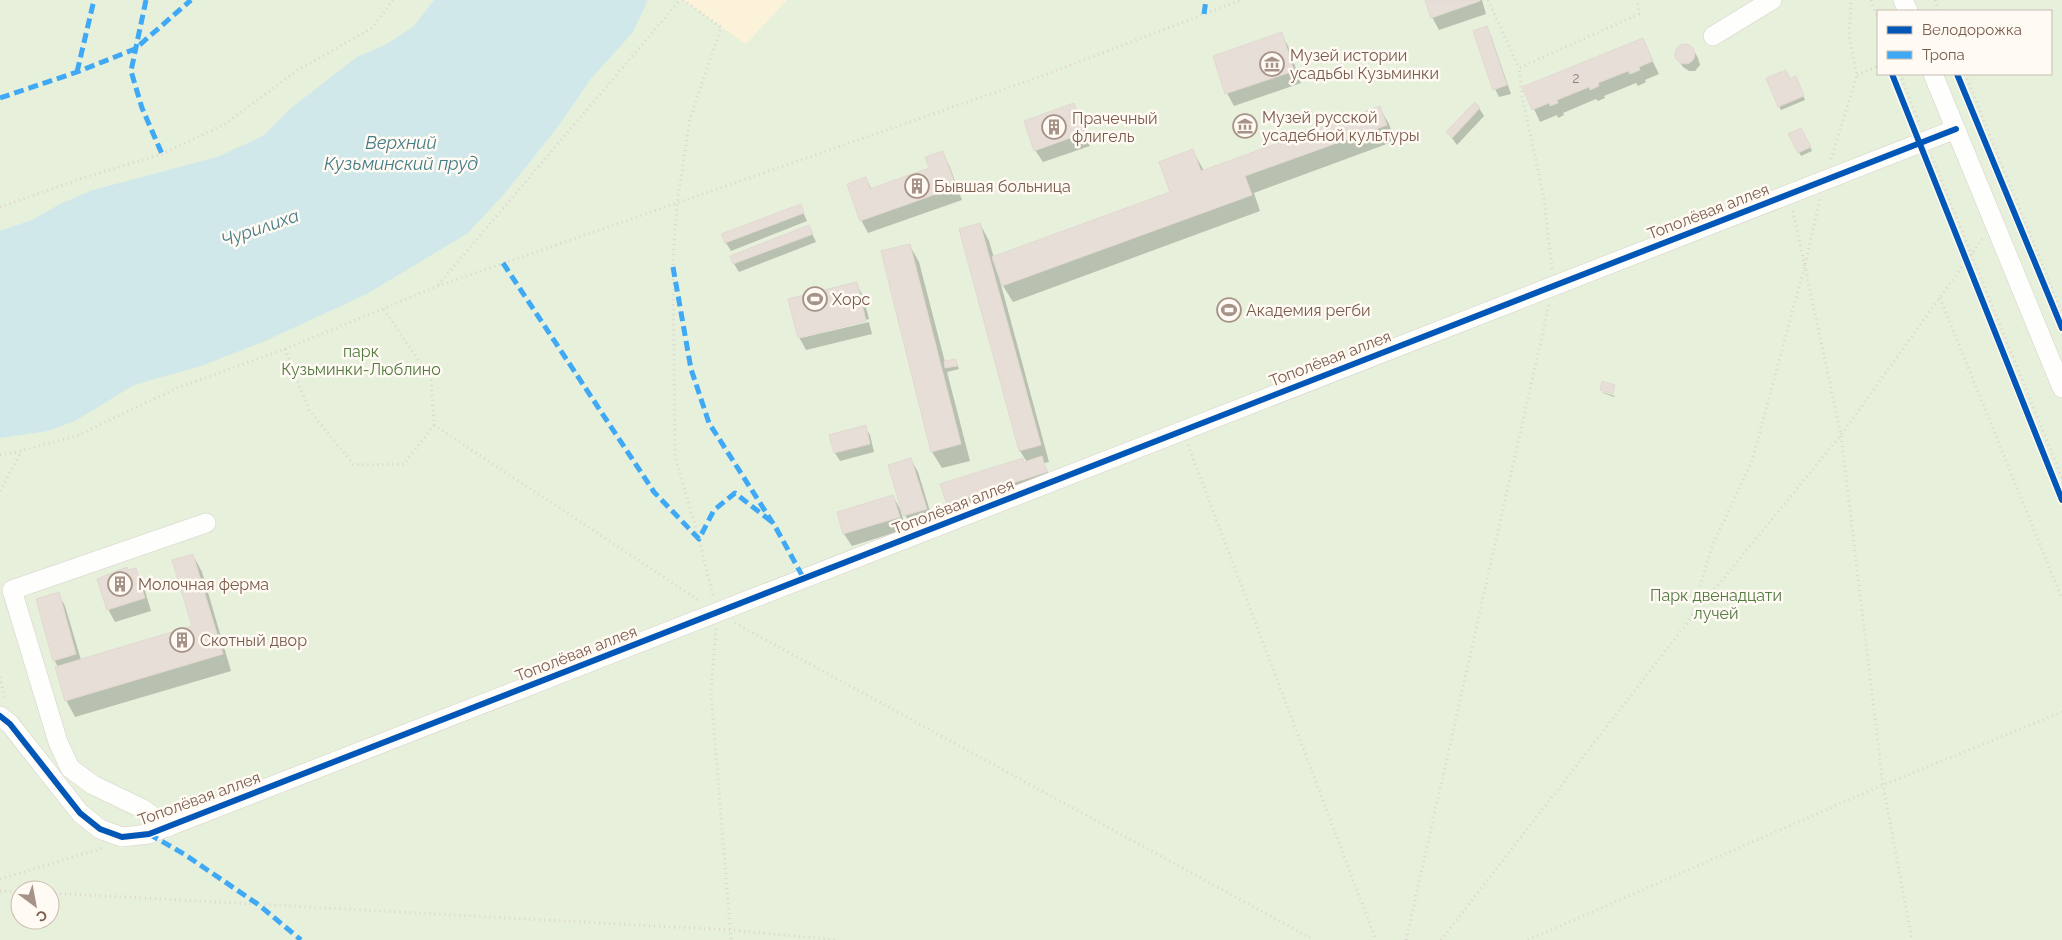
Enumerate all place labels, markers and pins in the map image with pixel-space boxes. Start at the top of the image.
place label: Музей истории усадьбы Кузьминки [1290,46,1439,83]
museum icon: Музей истории усадьбы Кузьминки [1259,51,1285,77]
place label: Музей русской усадебной культуры [1262,108,1420,145]
place label: Прачечный флигель [1072,109,1158,146]
museum icon: Музей русской усадебной культуры [1232,113,1258,139]
building icon: Прачечный флигель [1041,114,1067,140]
building icon: Бывшая больница [904,173,930,199]
place label: Бывшая больница [934,177,1071,196]
sports icon: Хорс [802,286,828,312]
place label: Хорс [832,290,871,309]
sports icon: Академия регби [1216,297,1242,323]
place label: Академия регби [1246,301,1371,320]
building icon: Молочная ферма [107,571,133,597]
place label: Молочная ферма [138,575,269,594]
building icon: Скотный двор [169,627,195,653]
place label: Скотный двор [200,631,307,650]

